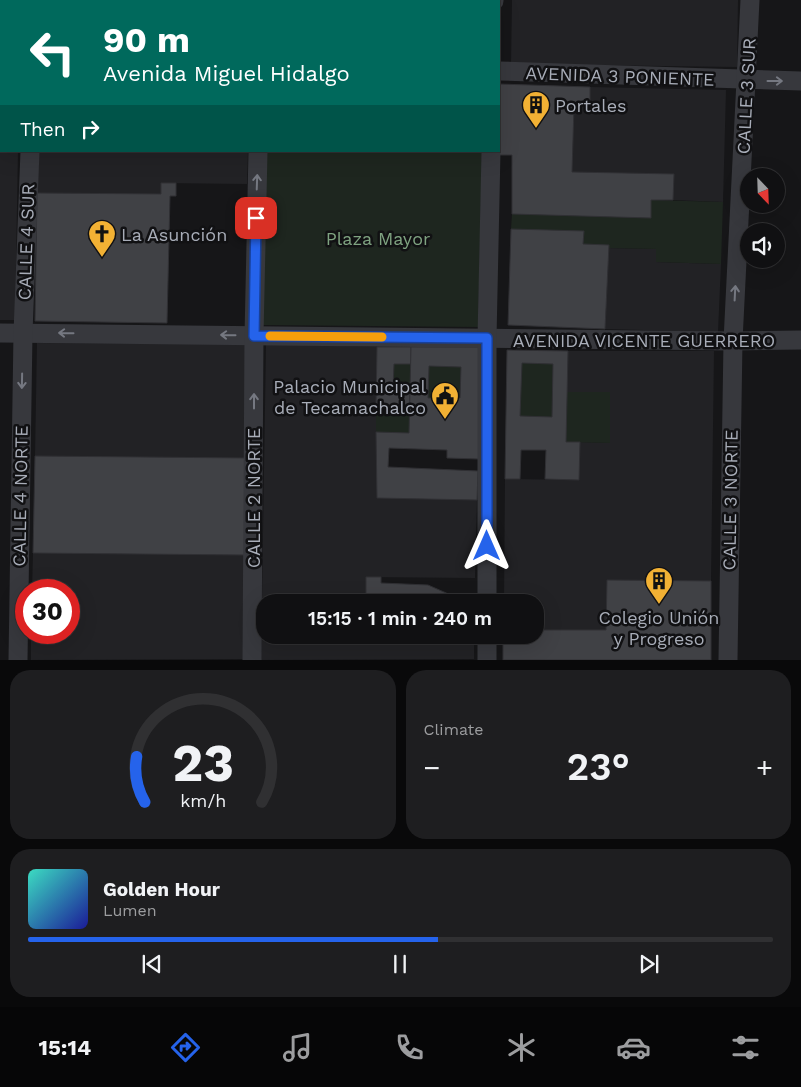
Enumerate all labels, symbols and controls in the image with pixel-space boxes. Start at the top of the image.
text: 90 m [103,19,190,61]
icon: left [20,20,85,85]
street label: CALLE 3 SUR [732,37,760,155]
text: Avenida Miguel Hidalgo [103,61,350,86]
street label: AVENIDA 3 PONIENTE [525,62,715,90]
one-way arrow [767,76,783,85]
building icon: Portales [521,90,551,129]
place label: Portales [555,95,627,116]
icon: right [76,115,104,143]
text: Then [20,118,66,141]
north arrow [740,168,785,212]
map controls [740,168,785,268]
one-way arrow [252,174,261,190]
street label: CALLE 4 SUR [13,183,39,301]
pin [235,197,277,239]
icon: arrive [242,204,270,232]
church icon: La Asunción [87,219,117,258]
button: sound [740,223,785,268]
place label: La Asunción [121,224,227,245]
park label: Plaza Mayor [326,228,430,249]
one-way arrow [731,285,740,301]
one-way arrow [58,328,74,338]
one-way arrow [221,330,237,340]
street label: AVENIDA VICENTE GUERRERO [513,330,775,351]
one-way arrow [17,373,27,389]
place label: Palacio Municipal de Tecamachalco [273,376,426,418]
public building icon: Palacio Municipal de Tecamachalco [430,381,460,420]
one-way arrow [249,393,259,410]
street label: CALLE 4 NORTE [8,425,32,567]
street label: CALLE 2 NORTE [243,428,264,568]
street label: CALLE 3 NORTE [718,429,742,571]
position arrow [460,519,512,571]
building icon: Colegio Unión y Progreso [644,566,674,605]
speed limit sign: 30 [15,579,80,644]
text: 15:15 · 1 min · 240 m [308,607,492,630]
place label: Colegio Unión y Progreso [599,607,719,649]
text: Climate [424,720,484,739]
text: 23 [172,733,234,794]
text: 23° [567,745,630,789]
text: − [424,751,440,784]
text: + [756,751,773,784]
text: km/h [180,790,226,811]
text: Golden Hour [103,878,220,901]
text: Lumen [103,901,157,920]
icon: previous [138,950,166,978]
icon: pause [386,950,414,978]
icon: next [635,950,663,978]
icon: directions [168,1030,203,1065]
icon: music [280,1030,315,1065]
icon: phone [392,1030,427,1065]
icon: climate [504,1030,539,1065]
icon: car [616,1030,651,1065]
icon: filters [728,1030,763,1065]
text: 15:14 [38,1035,91,1060]

